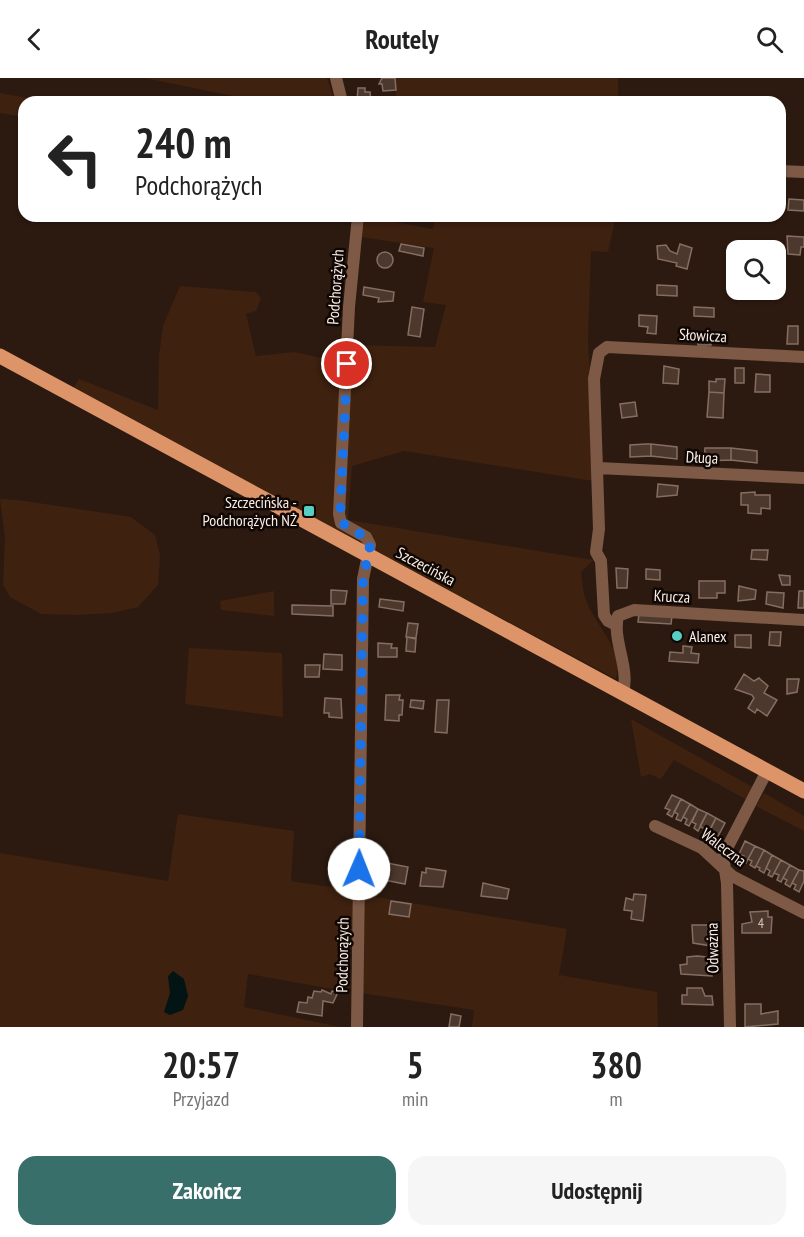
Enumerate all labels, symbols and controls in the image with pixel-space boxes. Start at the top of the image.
text: Routely [365,22,439,56]
icon: back [18,23,51,56]
icon: search [753,23,786,56]
text: 240 m [135,115,232,170]
icon: left [36,120,114,198]
text: Podchorążych [135,168,262,202]
map controls [726,240,786,300]
button: search [726,240,786,300]
street label: Podchorążych [322,249,348,325]
street label: Słowicza [679,324,727,346]
pin [321,338,372,389]
icon: arrive [330,347,363,380]
street label: Długa [685,446,719,468]
place label: Szczecińska - Podchorążych NŻ [203,492,297,530]
marker: Szczecińska - Podchorążych NŻ [302,504,316,518]
street label: Szczecińska [393,542,459,590]
street label: Krucza [653,585,691,607]
place label: Alanex [689,626,727,646]
marker: Alanex [670,629,684,643]
street label: Waleczna [697,824,751,870]
position arrow [327,837,391,901]
house number: 4 [758,914,765,932]
street label: Podchorążych [331,917,353,993]
street label: Odważna [702,922,722,974]
text: 20:57 [162,1041,240,1088]
text: 5 [406,1041,424,1088]
text: 380 [590,1041,642,1088]
text: Przyjazd [173,1086,229,1112]
text: min [402,1086,428,1112]
text: m [610,1086,623,1112]
button: Zakończ [18,1156,396,1225]
button: Udostępnij [408,1156,786,1225]

